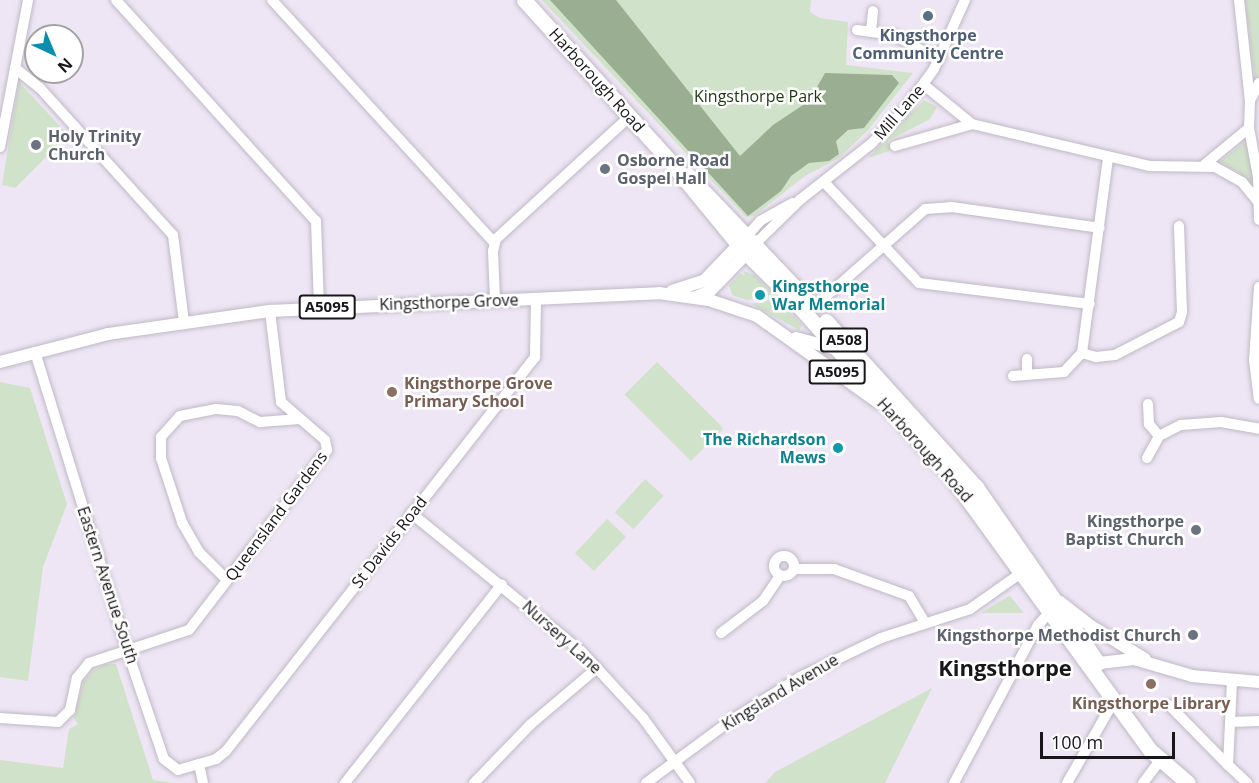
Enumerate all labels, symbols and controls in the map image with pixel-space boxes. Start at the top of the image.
marker: Kingsthorpe Community Centre [921,9,935,23]
north arrow [24,24,84,84]
street label: Harborough Road [545,24,649,136]
place label: Kingsthorpe Community Centre [852,25,1004,63]
text: N [53,53,77,78]
street label: Mill Lane [870,81,928,143]
park label: Kingsthorpe Park [694,86,822,106]
place label: Holy Trinity Church [48,126,141,164]
marker: Holy Trinity Church [29,138,43,152]
place label: Osborne Road Gospel Hall [617,150,729,188]
marker: Osborne Road Gospel Hall [598,162,612,176]
place label: Kingsthorpe War Memorial [772,276,885,314]
marker: Kingsthorpe War Memorial [753,288,767,302]
street label: Kingsthorpe Grove [379,290,519,314]
road number: A5095 [298,295,356,319]
road number: A508 [818,328,870,352]
road number: A5095 [808,360,866,384]
place label: Kingsthorpe Grove Primary School [404,373,553,411]
marker: Kingsthorpe Grove Primary School [385,385,399,399]
street label: Harborough Road [873,394,977,506]
place label: The Richardson Mews [703,429,826,467]
marker: The Richardson Mews [831,441,845,455]
street label: Queensland Gardens [221,447,331,585]
street label: St Davids Road [347,492,431,592]
street label: Eastern Avenue South [74,504,142,666]
place label: Kingsthorpe Baptist Church [1065,511,1184,549]
marker: Kingsthorpe Baptist Church [1189,523,1203,537]
street label: Nursery Lane [519,596,605,678]
place label: Kingsthorpe Methodist Church [936,625,1181,645]
marker: Kingsthorpe Methodist Church [1186,628,1200,642]
street label: Kingsland Avenue [718,650,842,734]
district label: Kingsthorpe [938,655,1072,681]
marker: Kingsthorpe Library [1144,677,1158,691]
place label: Kingsthorpe Library [1072,693,1230,713]
scale bar [1043,720,1178,758]
text: 100 m [1051,730,1103,754]

